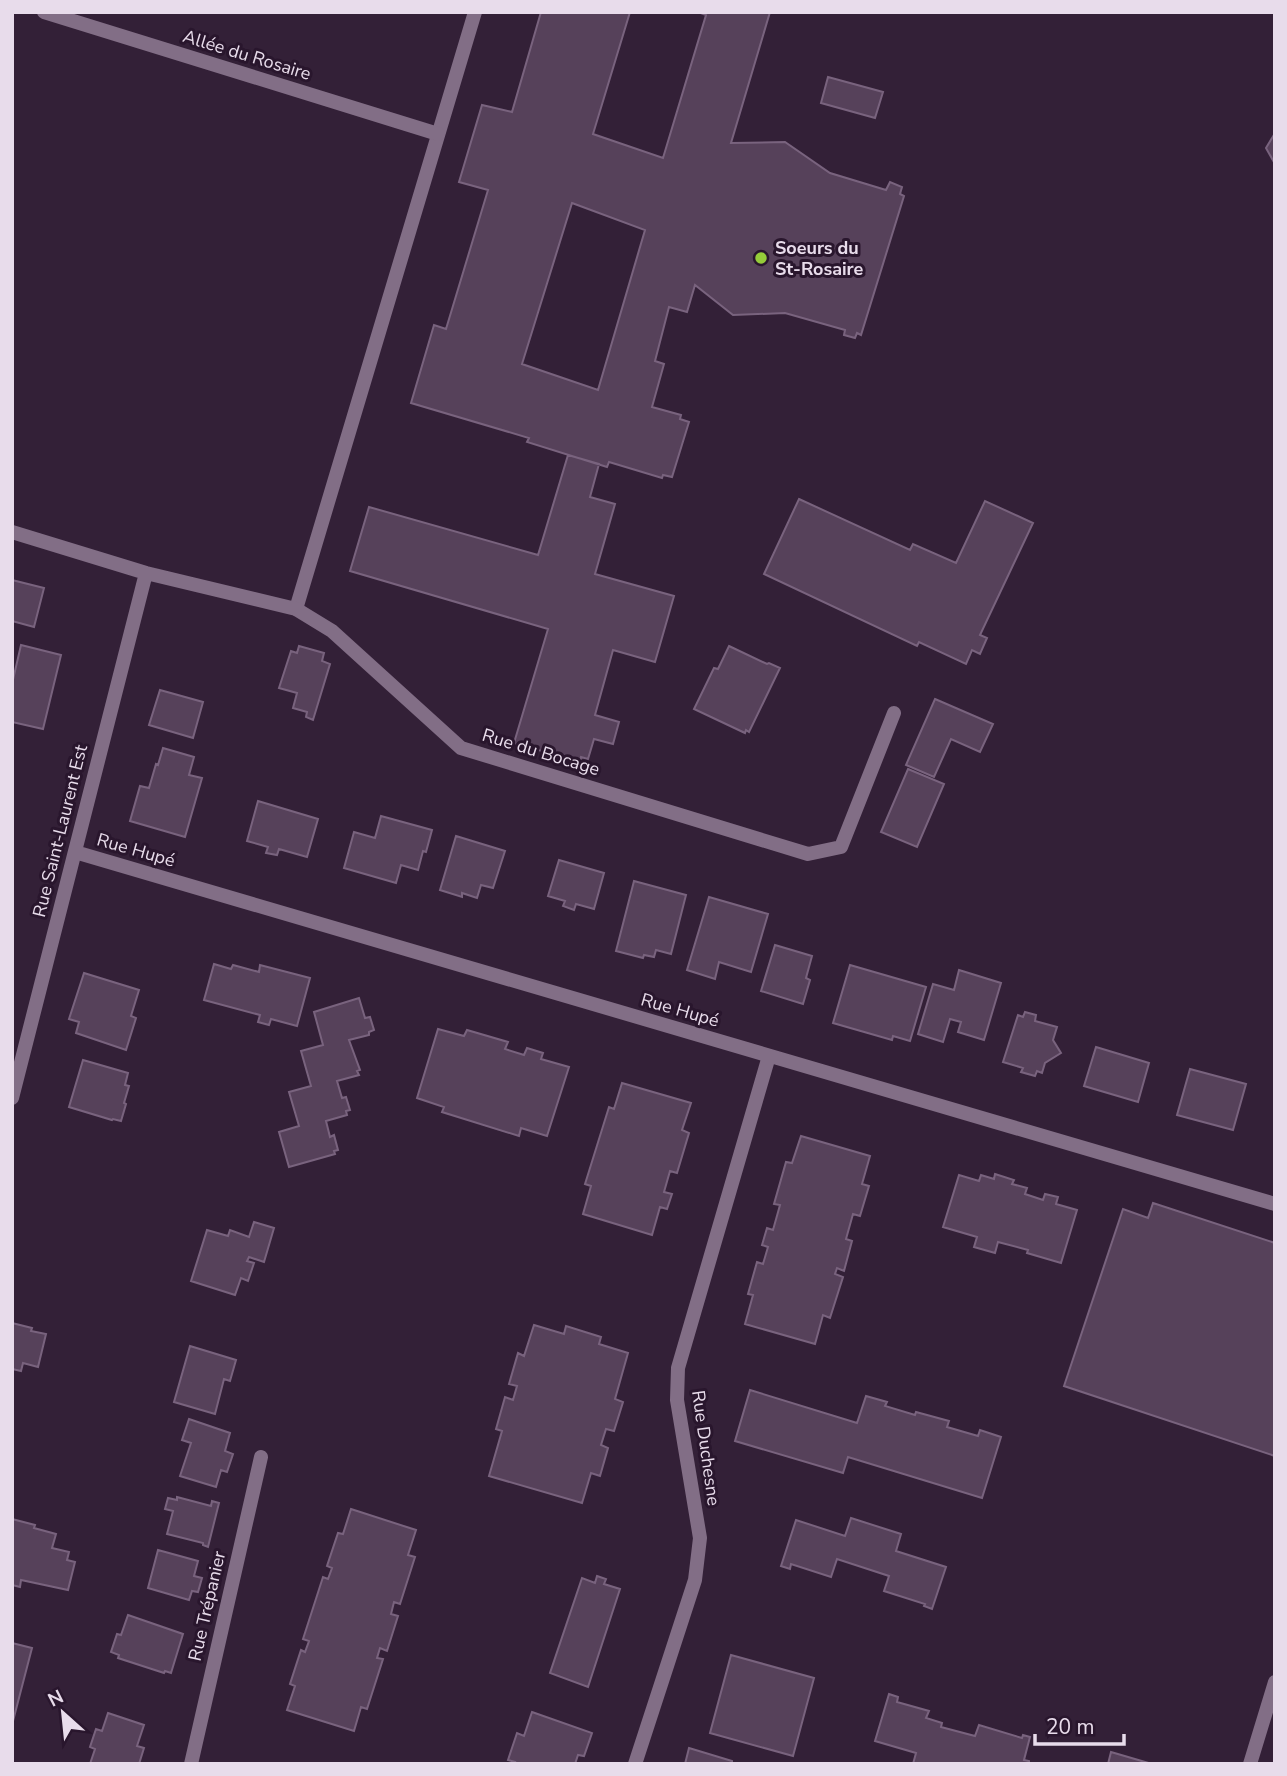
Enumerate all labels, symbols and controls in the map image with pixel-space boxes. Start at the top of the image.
street label: Allée du Rosaire [180,24,314,86]
place label: Soeurs du St-Rosaire [775,236,864,281]
marker: Soeurs du St-Rosaire [753,250,769,266]
street label: Rue du Bocage [479,723,603,781]
street label: Rue Saint-Laurent Est [27,742,93,920]
street label: Rue Hupé [94,827,178,873]
street label: Rue Hupé [638,987,722,1033]
street label: Rue Duchesne [686,1389,726,1507]
street label: Rue Trépanier [183,1548,231,1663]
north arrow [28,1678,98,1748]
text: N [43,1684,68,1714]
scale bar [1035,1702,1124,1746]
text: 20 m [1046,1713,1095,1741]

